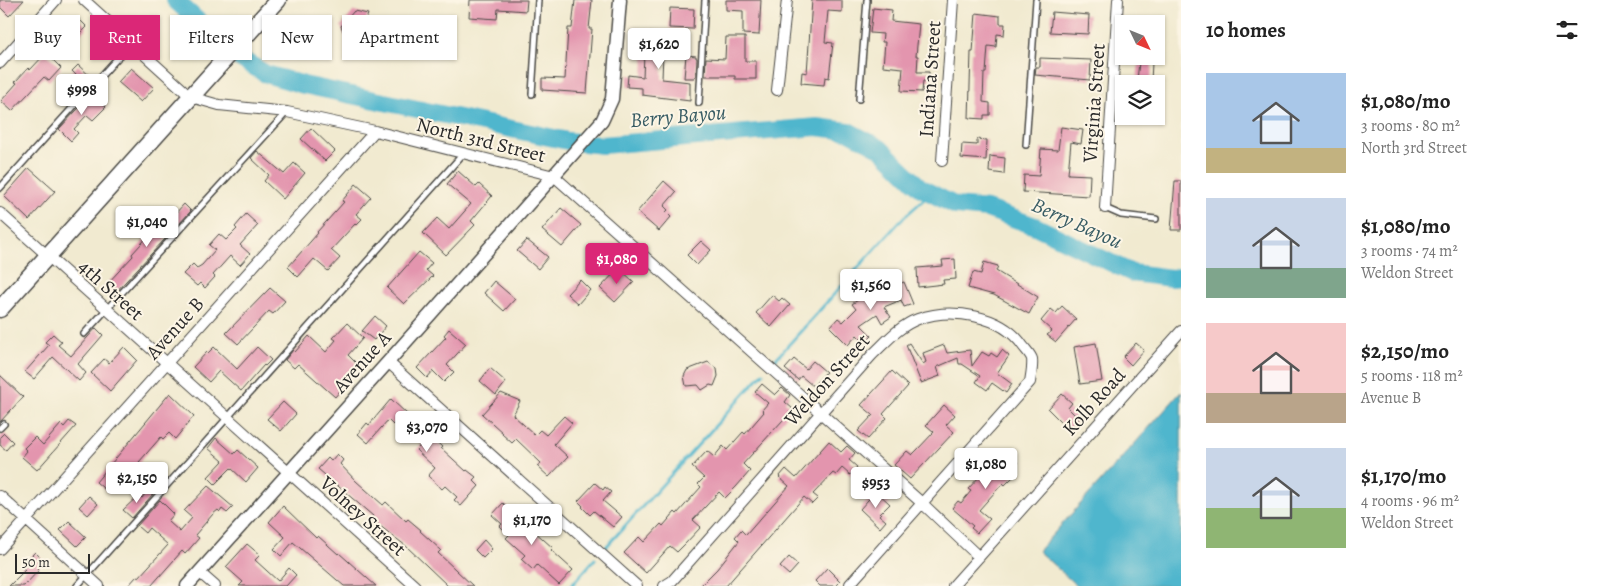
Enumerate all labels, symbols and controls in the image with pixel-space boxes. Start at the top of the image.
chip: Buy [15,15,80,60]
chip: Rent [90,15,160,60]
chip: Filters [170,15,252,60]
chip: New [262,15,332,60]
chip: Apartment [342,15,457,60]
north arrow [1115,15,1165,65]
map controls [1115,15,1165,125]
text: 10 homes [1206,16,1286,44]
icon: filters [1553,16,1581,44]
street label: Indiana Street [912,19,948,138]
pin: $1,620 [618,28,700,70]
text: $1,620 [639,33,679,55]
street label: Virginia Street [1076,42,1112,165]
pin: $998 [52,74,112,116]
button: layers [1115,75,1165,125]
text: $998 [67,79,97,101]
text: $1,080/mo [1361,87,1451,115]
icon: home [1246,93,1306,153]
water label: Berry Bayou [629,98,727,134]
street label: North 3rd Street [413,111,549,169]
text: 3 rooms · 80 m² [1361,115,1460,137]
text: North 3rd Street [1361,137,1467,159]
water label: Berry Bayou [1027,191,1127,255]
pin: $1,040 [106,206,188,248]
text: $1,040 [126,211,168,233]
text: $1,080/mo [1361,212,1451,240]
icon: home [1246,218,1306,278]
text: 3 rooms · 74 m² [1361,240,1458,262]
pin: $1,080 [576,242,658,285]
text: $1,080 [596,248,638,270]
street label: 4th Street [72,253,150,327]
text: Weldon Street [1361,262,1454,284]
pin: $1,560 [830,268,912,311]
text: $1,560 [851,274,891,296]
street label: Avenue B [139,291,210,366]
street label: Avenue A [326,325,397,400]
street label: Weldon Street [778,328,876,433]
text: $2,150/mo [1361,337,1449,365]
icon: home [1246,343,1306,403]
street label: Kolb Road [1056,362,1132,442]
text: 5 rooms · 118 m² [1361,365,1463,387]
text: Avenue B [1361,387,1421,409]
pin: $3,070 [386,410,468,453]
text: $3,070 [406,416,448,438]
pin: $1,080 [945,448,1027,490]
text: $1,080 [965,453,1007,475]
pin: $2,150 [96,462,178,504]
text: $1,170/mo [1361,462,1446,490]
pin: $953 [846,466,906,509]
text: $2,150 [117,467,157,489]
icon: home [1246,468,1306,528]
street label: Volney Street [313,469,412,562]
text: $953 [862,472,890,494]
text: 4 rooms · 96 m² [1361,490,1459,512]
pin: $1,170 [491,504,573,546]
text: $1,170 [513,509,551,531]
text: Weldon Street [1361,512,1454,534]
scale bar [15,551,90,574]
text: 50 m [22,553,50,572]

